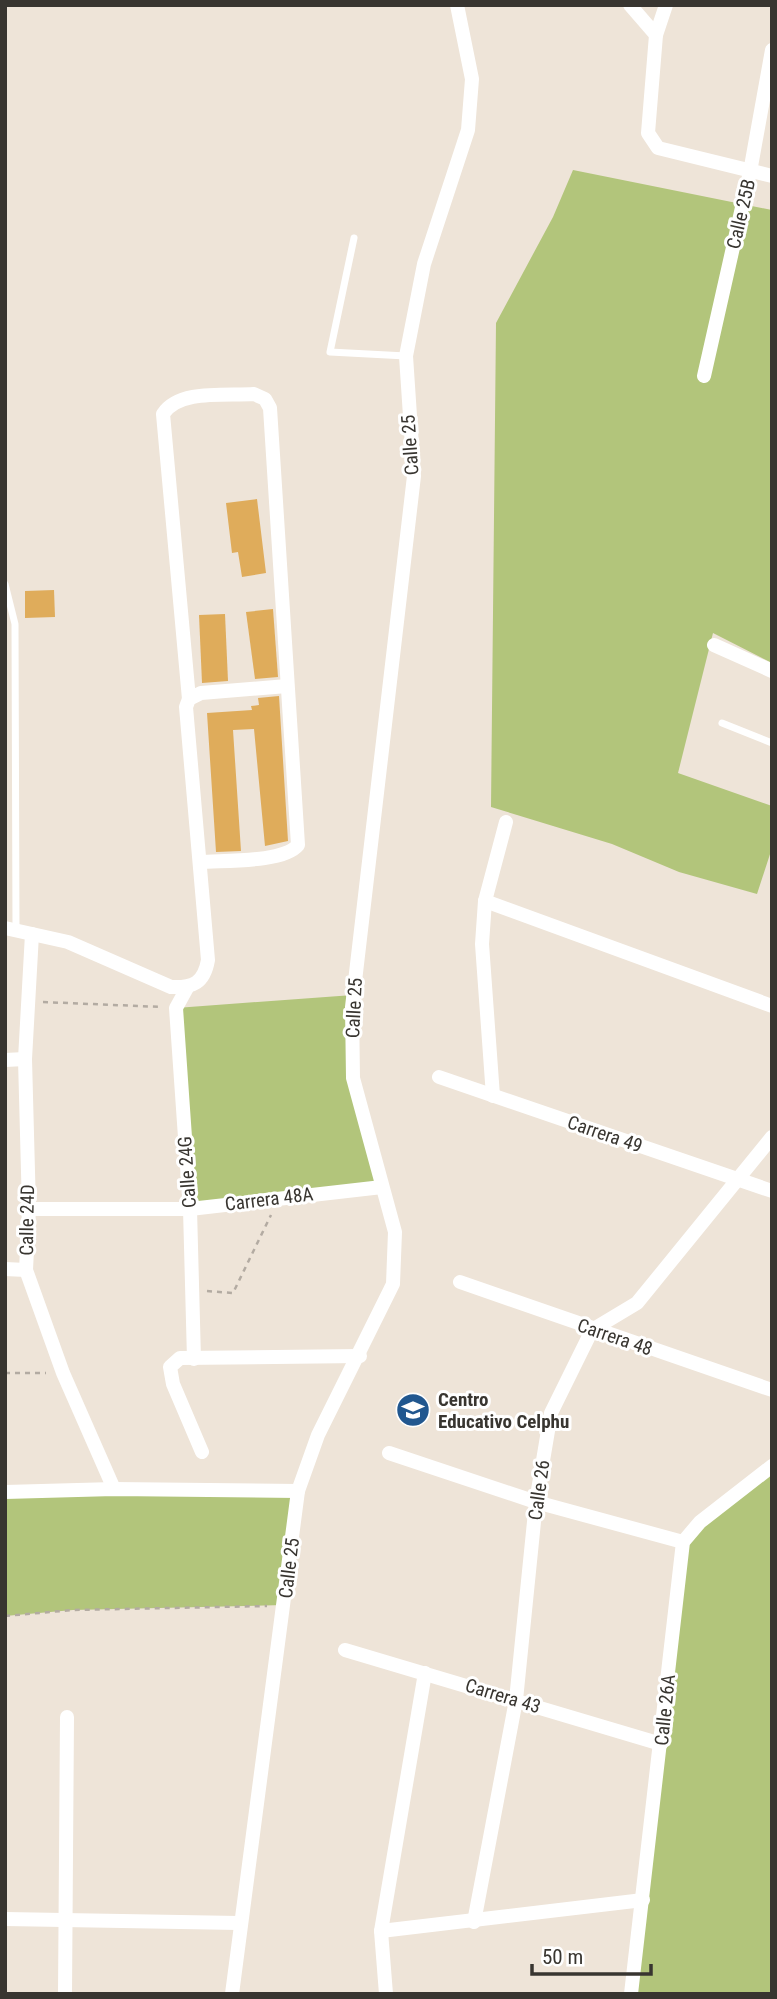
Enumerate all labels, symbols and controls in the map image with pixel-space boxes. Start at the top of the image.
street label: Calle 25B [722,177,760,251]
street label: Calle 25 [396,414,424,476]
street label: Calle 25 [341,977,367,1039]
street label: Carrera 49 [564,1110,646,1158]
street label: Calle 24G [173,1135,201,1209]
street label: Carrera 48A [224,1182,314,1216]
street label: Calle 24D [15,1184,39,1256]
street label: Carrera 48 [574,1313,656,1361]
place label: Centro Educativo Celphu [438,1388,569,1433]
school or university icon: Centro Educativo Celphu [394,1391,432,1429]
street label: Calle 26 [523,1458,555,1522]
street label: Calle 25 [274,1537,304,1599]
street label: Calle 26A [650,1673,680,1747]
street label: Carrera 43 [462,1674,544,1718]
scale bar [532,1932,651,1976]
text: 50 m [542,1945,583,1969]

